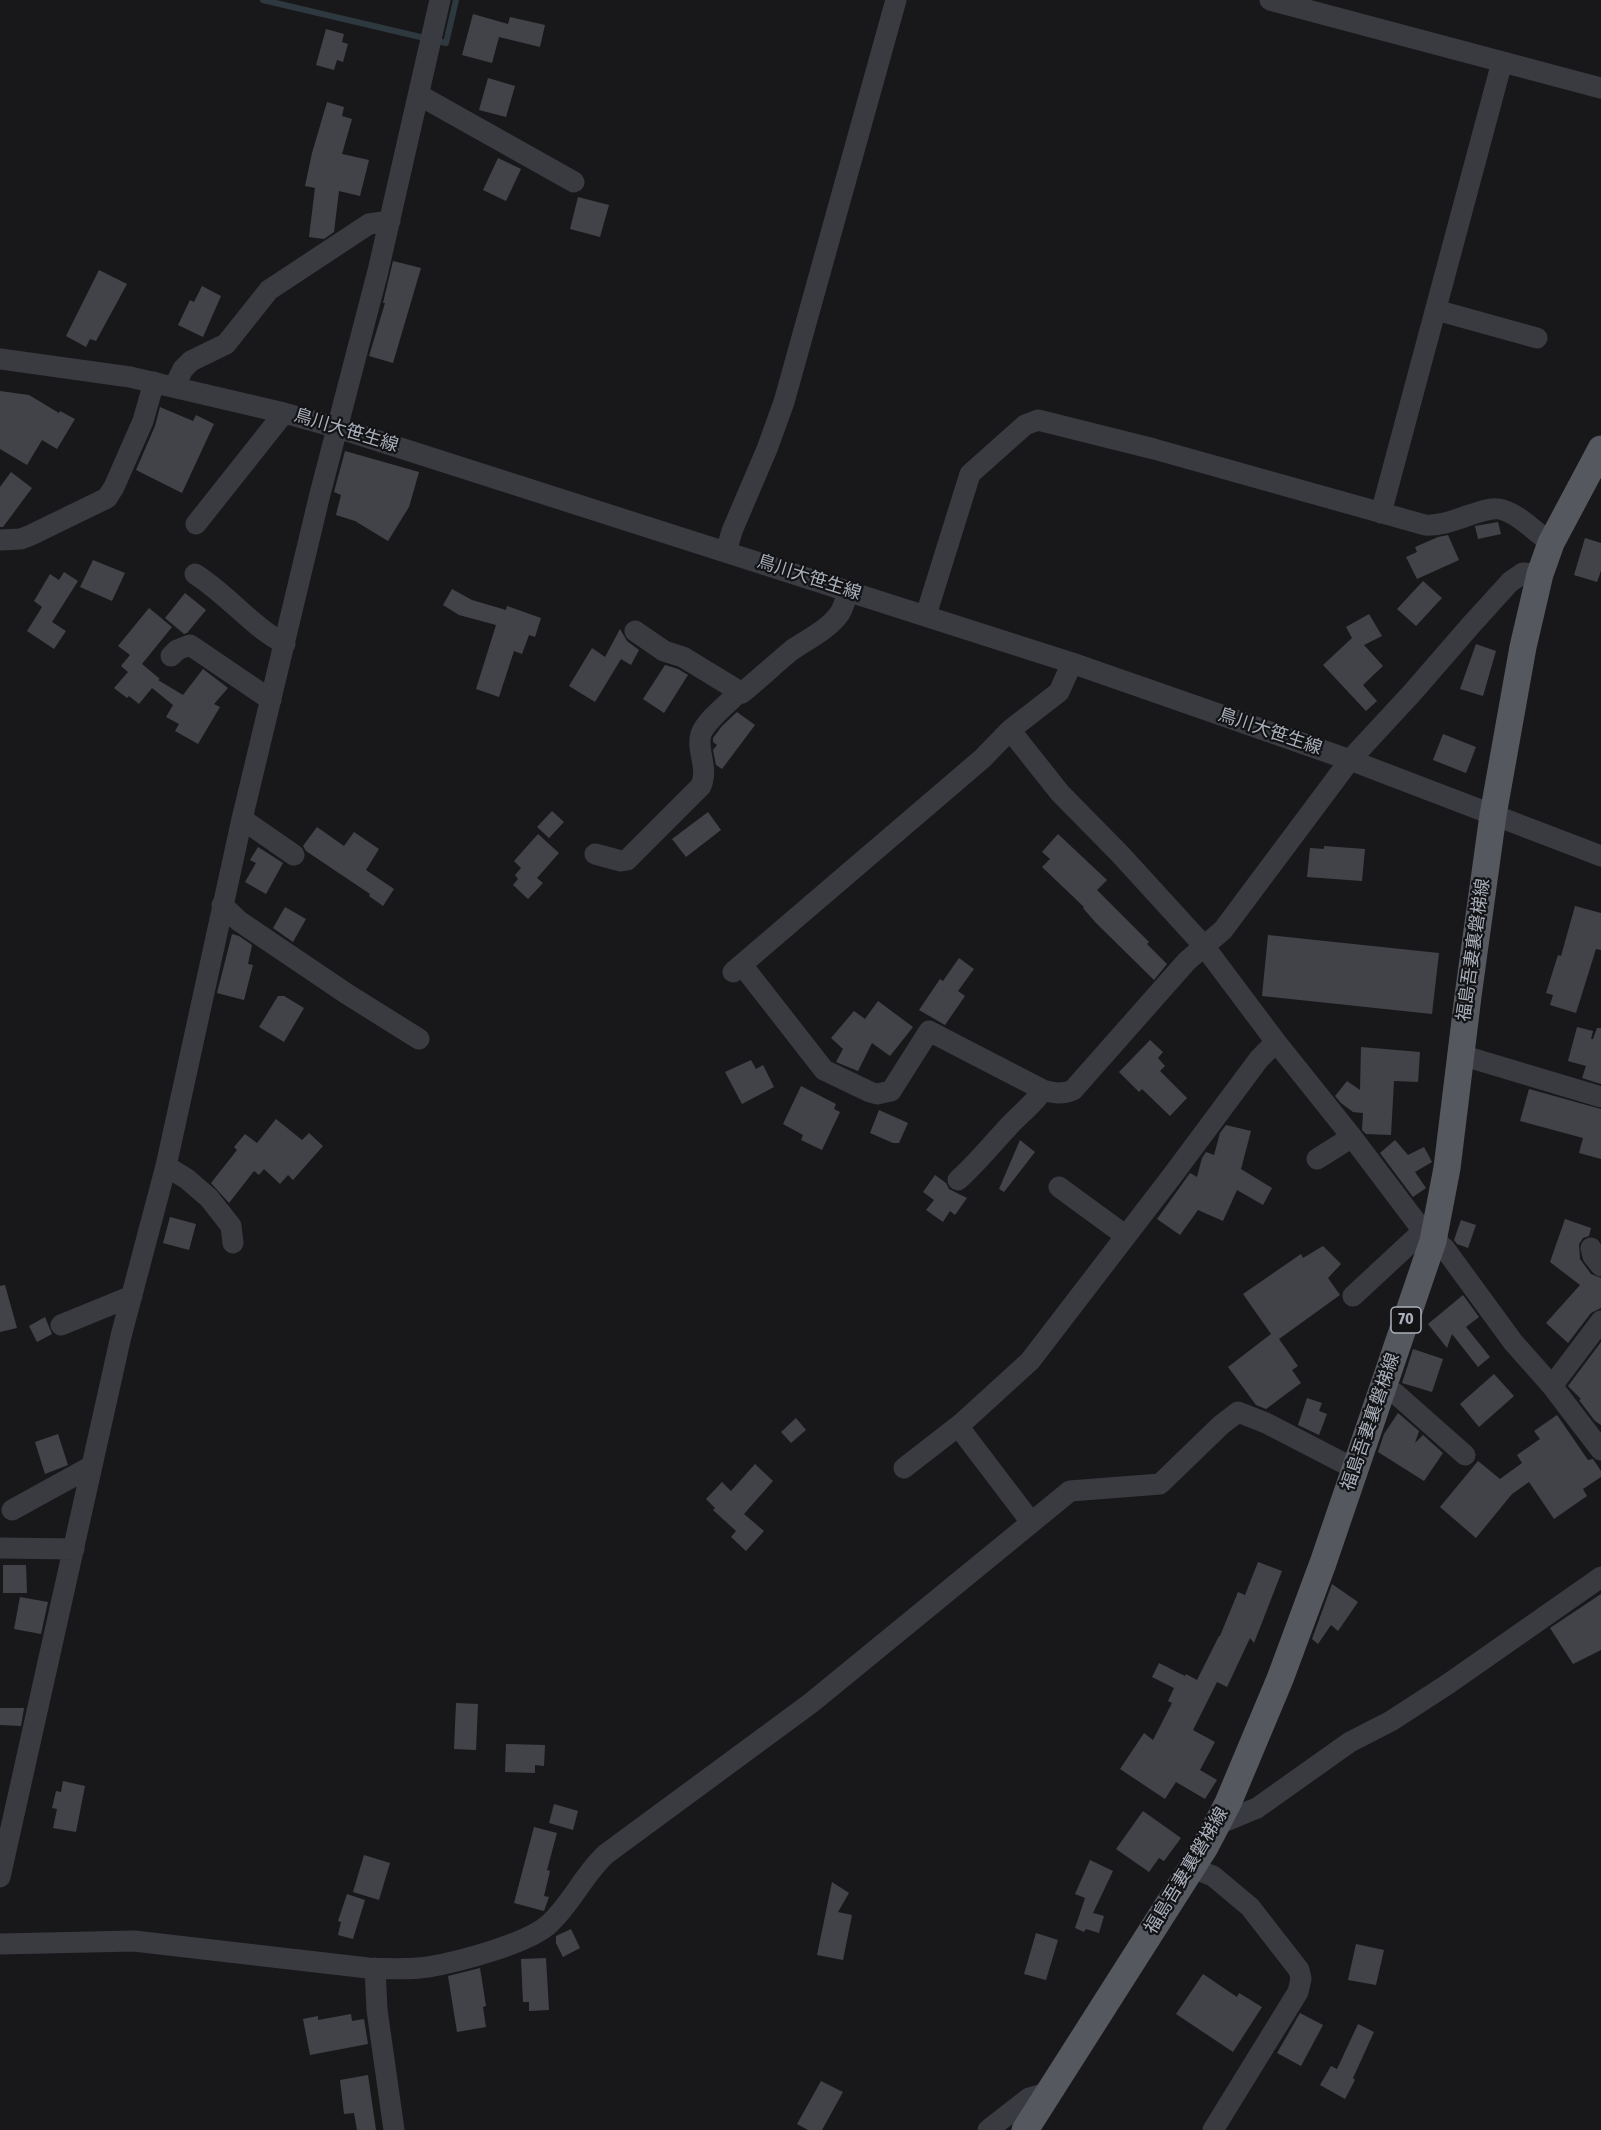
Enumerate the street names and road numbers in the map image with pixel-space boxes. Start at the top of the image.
street label: 鳥川大笹生線 [291,405,401,457]
street label: 鳥川大笹生線 [754,551,864,605]
street label: 鳥川大笹生線 [1215,704,1325,760]
street label: 福島吾妻裏磐梯線 [1453,877,1495,1023]
road number: 70 [1391,1307,1421,1333]
street label: 福島吾妻裏磐梯線 [1337,1350,1405,1494]
street label: 福島吾妻裏磐梯線 [1141,1804,1233,1938]

